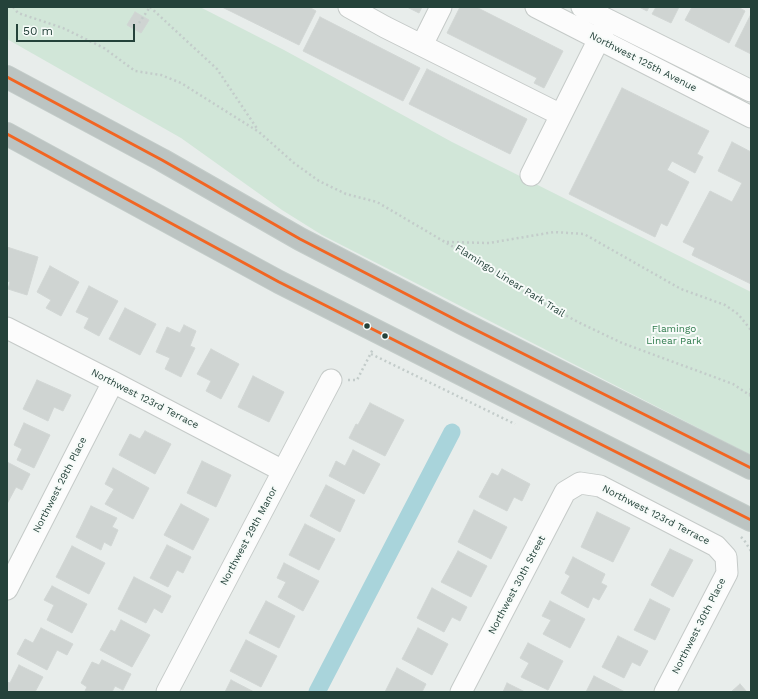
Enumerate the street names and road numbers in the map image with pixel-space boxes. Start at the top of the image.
street label: Northwest 125th Avenue [587,30,699,94]
street label: Flamingo Linear Park Trail [453,242,567,320]
street label: Northwest 123rd Terrace [89,367,201,431]
street label: Northwest 29th Place [31,435,89,535]
street label: Northwest 123rd Terrace [600,483,712,547]
street label: Northwest 29th Manor [218,484,280,588]
street label: Northwest 30th Street [486,534,548,636]
street label: Northwest 30th Place [670,576,728,676]

